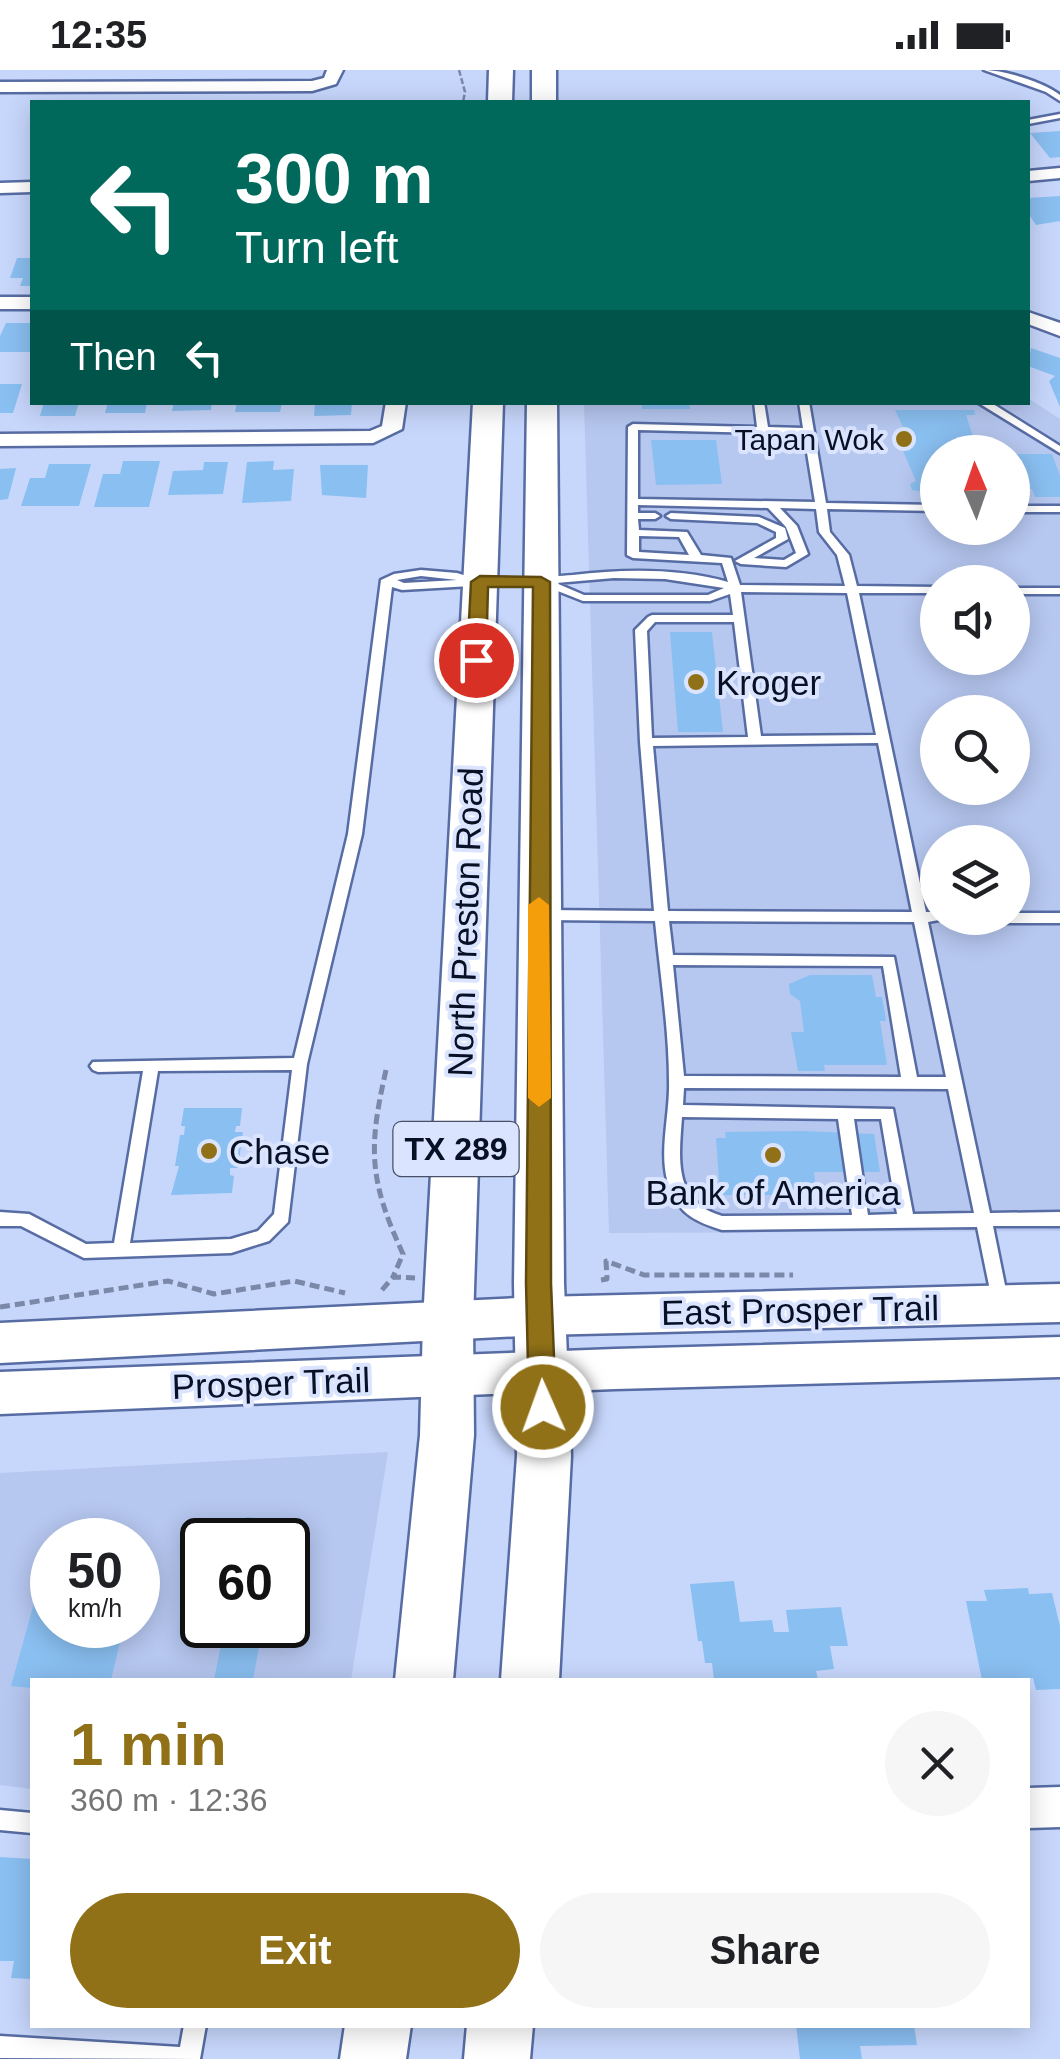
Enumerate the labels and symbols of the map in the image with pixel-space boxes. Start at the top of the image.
place label: Tapan Wok [734,423,885,456]
marker: Tapan Wok [893,428,915,450]
north arrow [920,435,1030,545]
pin [434,618,519,703]
place label: Kroger [716,663,821,702]
marker: Kroger [685,671,707,693]
street label: North Preston Road [440,767,490,1077]
road number: TX 289 [394,1122,518,1176]
place label: Chase [229,1132,330,1171]
marker: Chase [198,1140,220,1162]
marker: Bank of America [762,1144,784,1166]
place label: Bank of America [646,1173,901,1212]
street label: East Prosper Trail [661,1288,939,1332]
position arrow [491,1355,595,1459]
street label: Prosper Trail [171,1360,371,1406]
speed limit sign: 60 [180,1518,310,1648]

